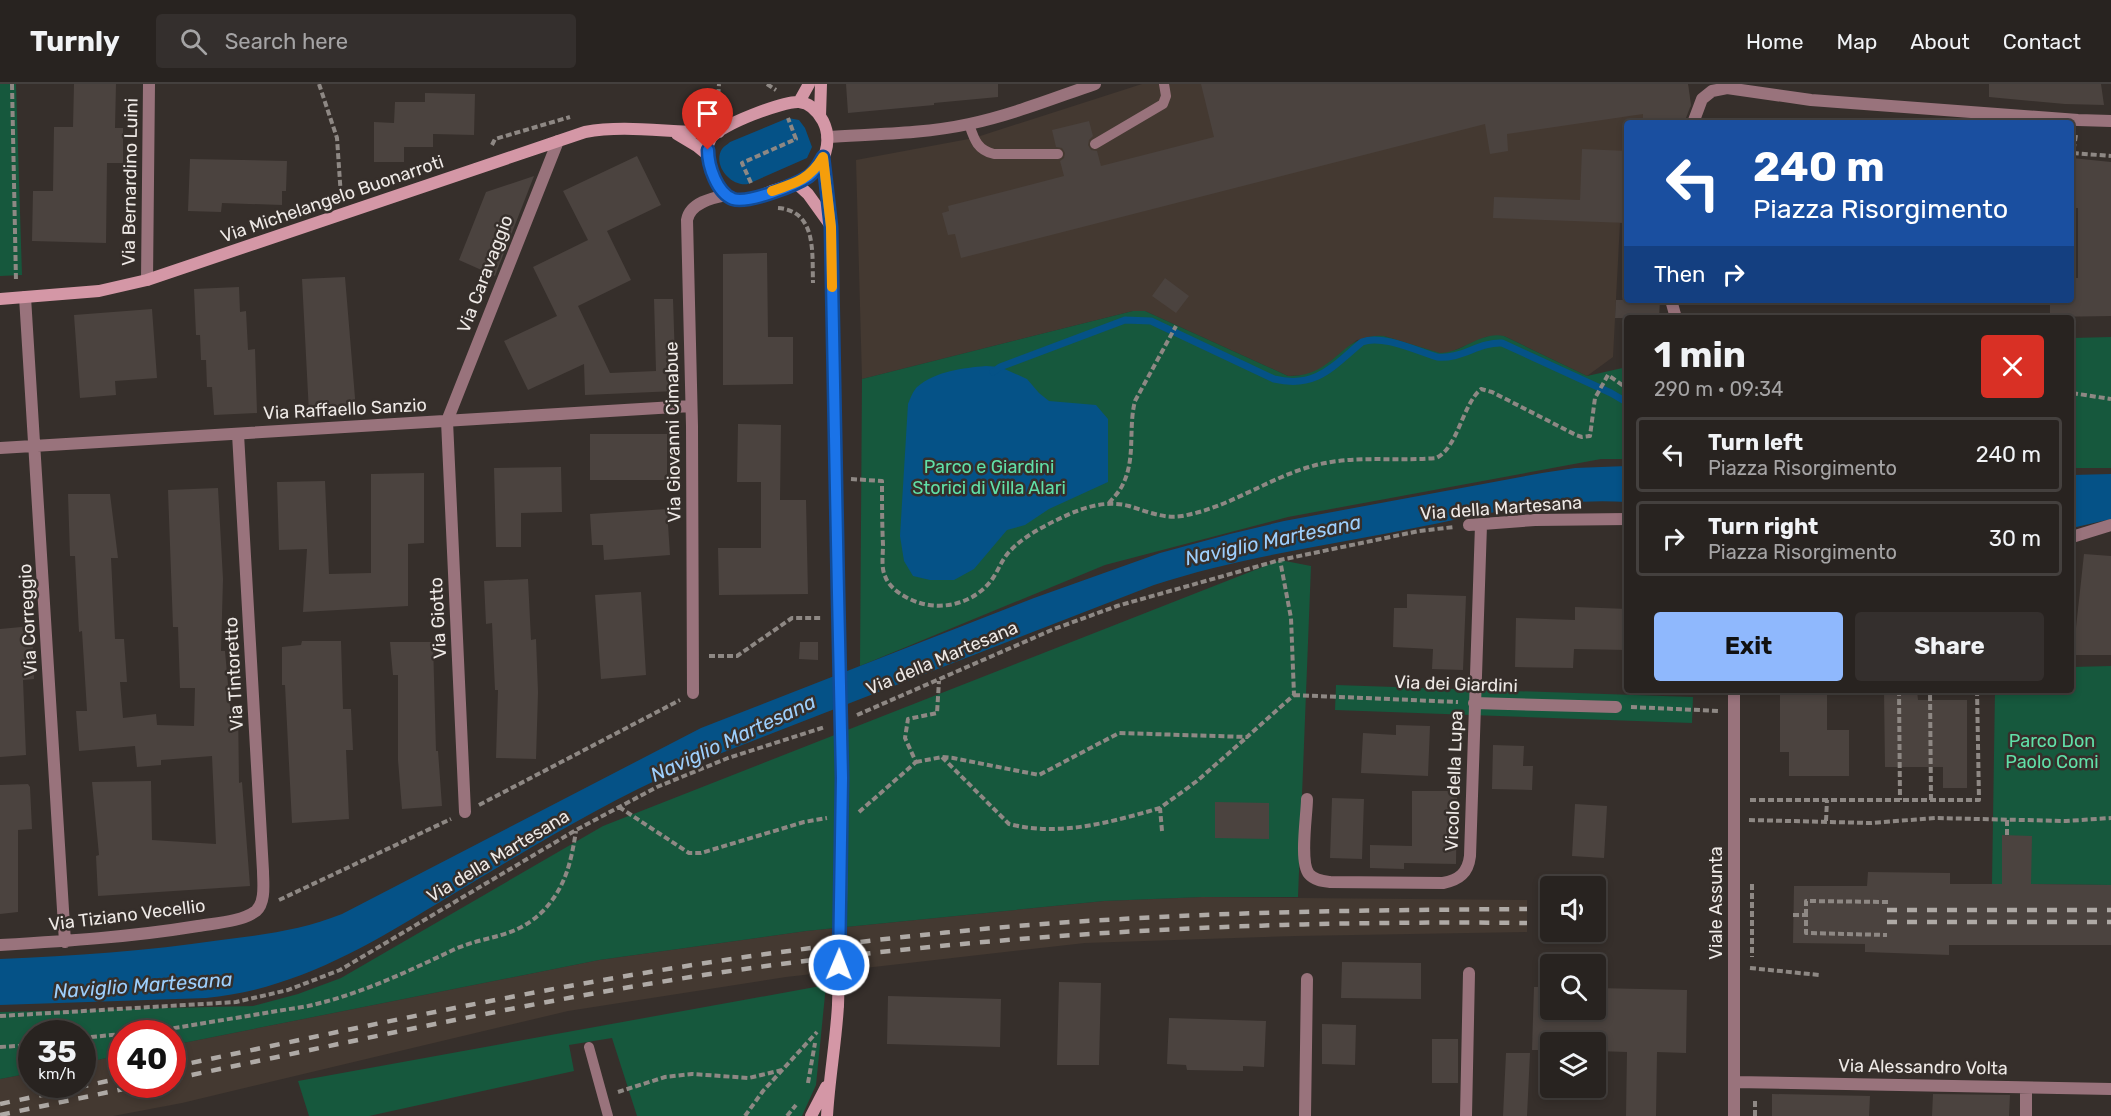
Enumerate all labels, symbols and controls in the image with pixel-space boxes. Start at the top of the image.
search box [156,14,576,68]
text: Turnly [30,25,120,58]
icon: search [177,25,210,58]
text: Search here [225,28,348,55]
text: Home [1746,29,1803,54]
text: Map [1836,29,1877,54]
text: About [1910,29,1970,54]
text: Contact [2003,29,2081,54]
pin [682,88,733,150]
icon: arrive [691,97,724,130]
street label: Via Bernardino Luini [118,98,142,266]
text: 240 m [1753,142,1885,192]
icon: left [1654,144,1732,222]
street label: Via Michelangelo Buonarroti [218,150,446,248]
text: Piazza Risorgimento [1753,193,2008,225]
street label: Via Caravaggio [452,212,518,336]
icon: right [1717,258,1750,291]
text: Then [1654,261,1705,288]
text: 1 min [1654,333,1746,376]
button: close [1981,335,2044,398]
street label: Via Giovanni Cimabue [660,341,686,523]
text: 290 m · 09:34 [1654,377,1784,401]
street label: Via Raffaello Sanzio [263,394,427,424]
text: Turn left [1708,429,1803,456]
icon: left [1657,438,1690,471]
text: 240 m [1976,441,2041,468]
park label: Parco e Giardini Storici di Villa Alari [912,456,1066,499]
text: Piazza Risorgimento [1708,456,1897,480]
street label: Via della Martesana [1419,491,1583,525]
water label: Naviglio Martesana [1183,510,1364,570]
text: Turn right [1708,513,1818,540]
icon: right [1657,522,1690,555]
text: 30 m [1989,525,2041,552]
text: Piazza Risorgimento [1708,540,1897,564]
street label: Via Correggio [14,563,42,677]
street label: Via Giotto [425,577,451,659]
button: Exit [1654,612,1843,681]
button: Share [1855,612,2044,681]
street label: Via della Martesana [863,616,1021,700]
street label: Via Tintoretto [220,617,248,731]
street label: Via dei Giardini [1394,671,1518,697]
water label: Naviglio Martesana [647,689,820,787]
street label: Vicolo della Lupa [1441,710,1467,852]
park label: Parco Don Paolo Comi [2005,730,2099,773]
street label: Via della Martesana [423,805,573,907]
street label: Viale Assunta [1705,846,1727,960]
map controls [1540,876,1606,1098]
button: sound [1540,876,1606,942]
street label: Via Tiziano Vecellio [47,894,207,936]
position arrow [807,933,871,997]
button: search [1540,954,1606,1020]
water label: Naviglio Martesana [53,967,234,1003]
speed limit sign: 40 [108,1020,186,1098]
button: layers [1540,1032,1606,1098]
text: 35 [37,1034,77,1070]
street label: Via Alessandro Volta [1838,1055,2008,1079]
text: km/h [38,1065,76,1083]

